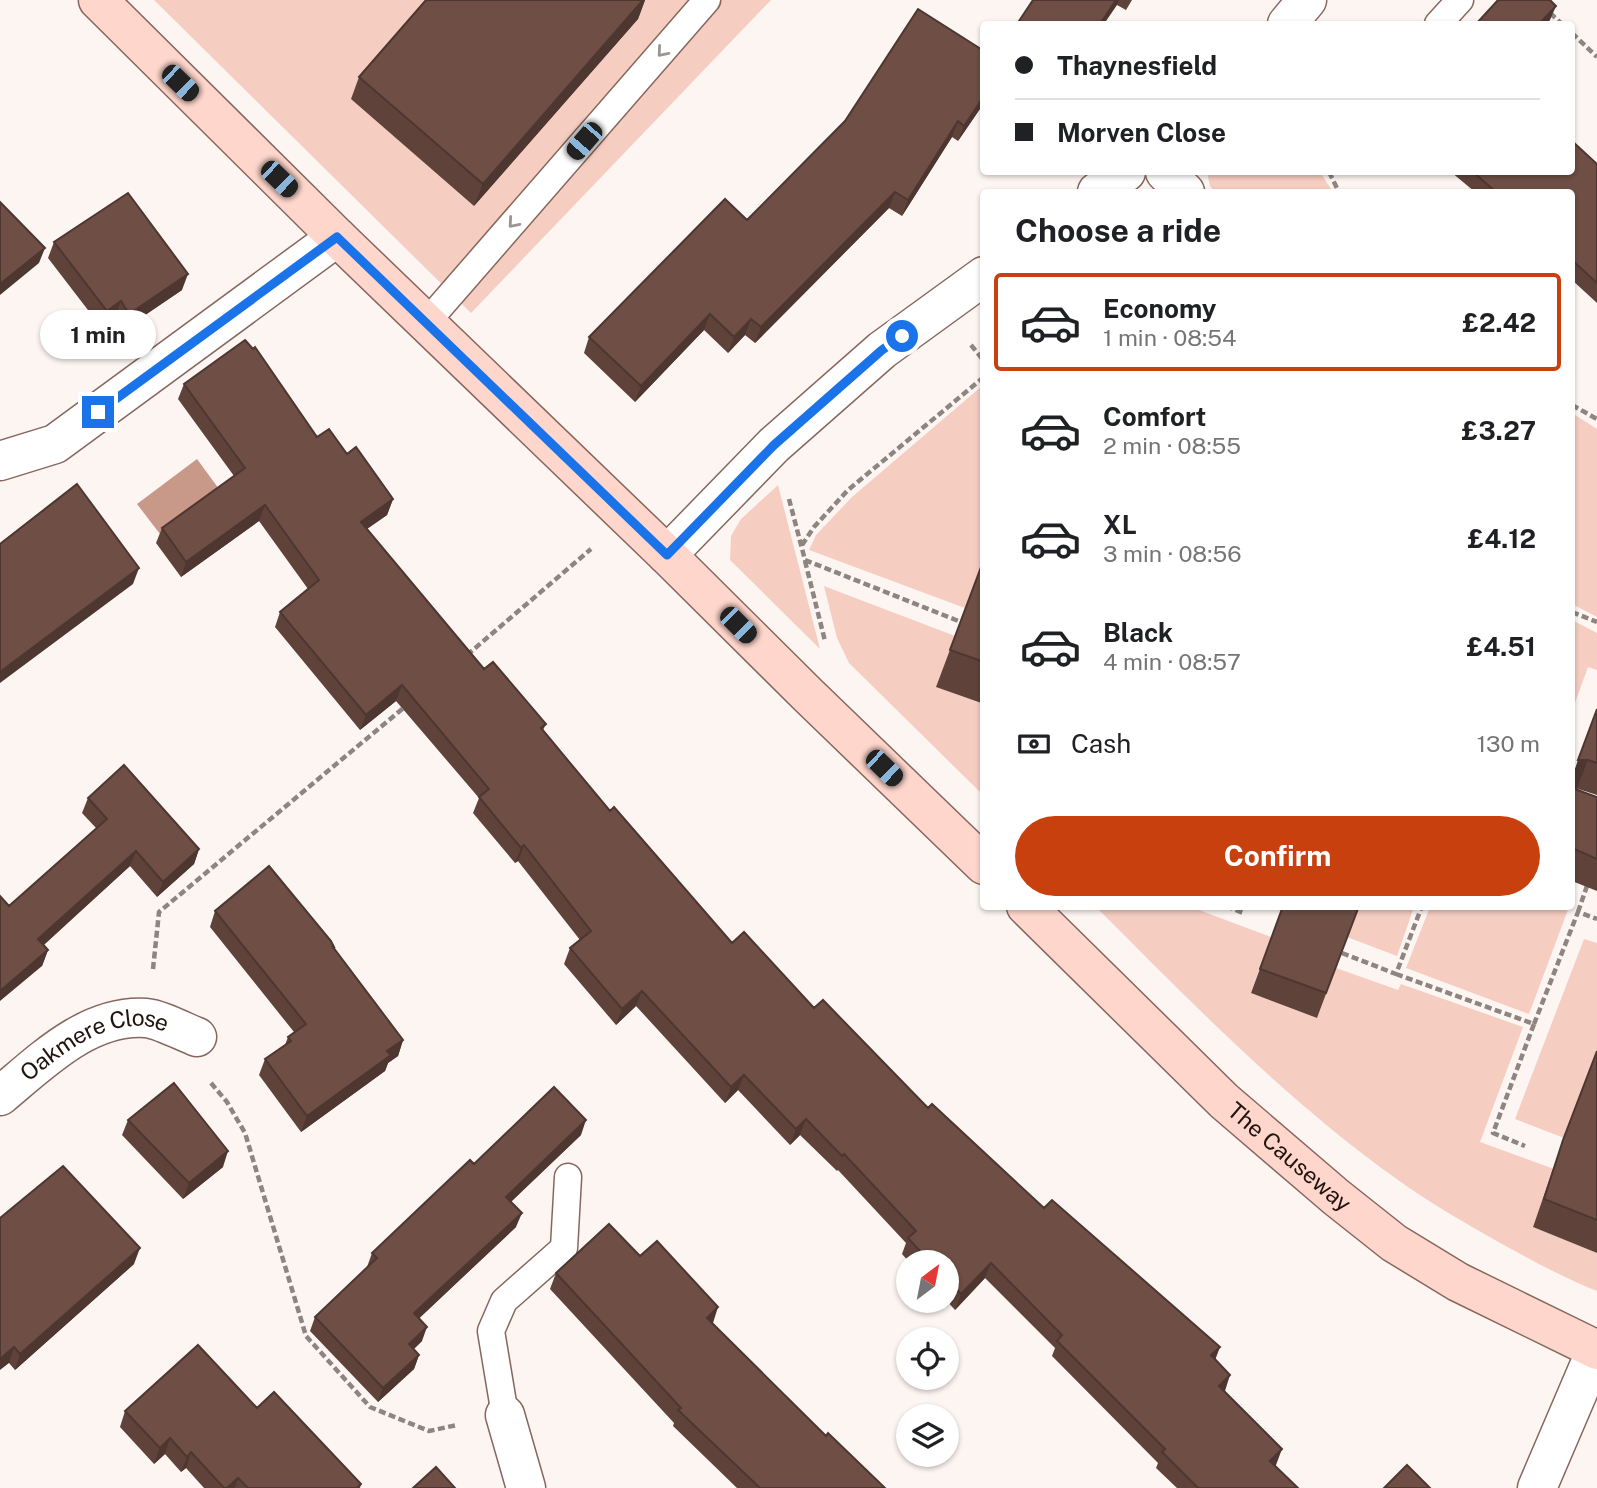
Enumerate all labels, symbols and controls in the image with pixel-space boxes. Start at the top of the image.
one-way arrow [658,43,670,56]
text: Thaynesfield [1057,50,1217,81]
car [158,61,203,105]
text: Morven Close [1057,117,1226,148]
car [563,118,606,164]
car [257,157,302,201]
text: Choose a ride [1015,212,1221,249]
one-way arrow [509,215,521,228]
icon: car [1019,291,1082,354]
text: Economy [1103,293,1216,324]
text: £2.42 [1462,307,1536,338]
callout: 1 min [40,310,156,360]
route start [886,320,918,352]
text: 1 min [70,321,126,348]
text: 1 min · 08:54 [1103,324,1236,351]
route end [82,396,114,428]
icon: car [1019,399,1082,462]
text: Comfort [1103,401,1206,432]
text: £3.27 [1462,415,1536,446]
text: 2 min · 08:55 [1103,432,1241,459]
icon: car [1019,507,1082,570]
text: XL [1103,509,1137,540]
text: £4.12 [1467,523,1536,554]
text: 3 min · 08:56 [1103,540,1241,567]
car [716,603,761,647]
icon: car [1019,615,1082,678]
text: Black [1103,617,1173,648]
text: £4.51 [1466,631,1536,662]
text: 4 min · 08:57 [1103,648,1241,675]
icon: cash [1015,725,1053,763]
text: Cash [1071,728,1131,759]
text: 130 m [1477,730,1540,757]
car [862,746,907,790]
button: Confirm [1015,816,1540,896]
street label: Oakmere Close [14,1004,173,1086]
street label: The Causeway [1222,1096,1357,1217]
north arrow [896,1250,959,1312]
map controls [896,1250,959,1467]
button: locate [896,1327,959,1390]
button: layers [896,1404,959,1467]

